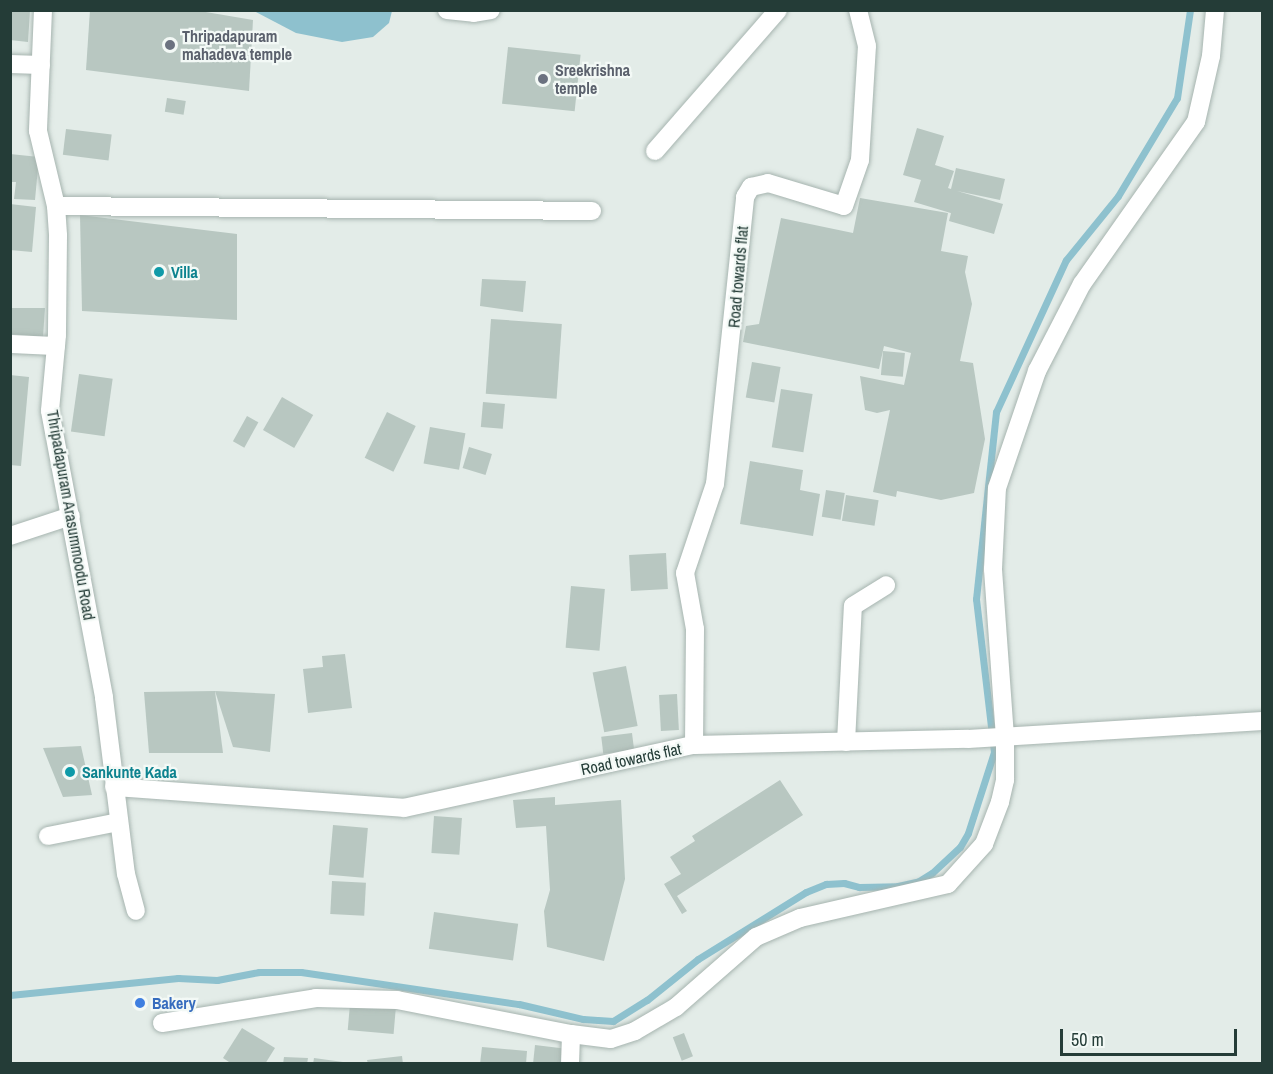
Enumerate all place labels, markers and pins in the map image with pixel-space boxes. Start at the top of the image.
place label: Thripadapuram mahadeva temple [182,26,292,64]
marker: Thripadapuram mahadeva temple [163,38,177,52]
place label: Sreekrishna temple [555,60,630,98]
marker: Sreekrishna temple [536,72,550,86]
place label: Villa [171,262,198,282]
marker: Villa [152,265,166,279]
place label: Sankunte Kada [82,762,177,782]
marker: Sankunte Kada [63,765,77,779]
place label: Bakery [152,993,196,1013]
marker: Bakery [133,996,147,1010]

